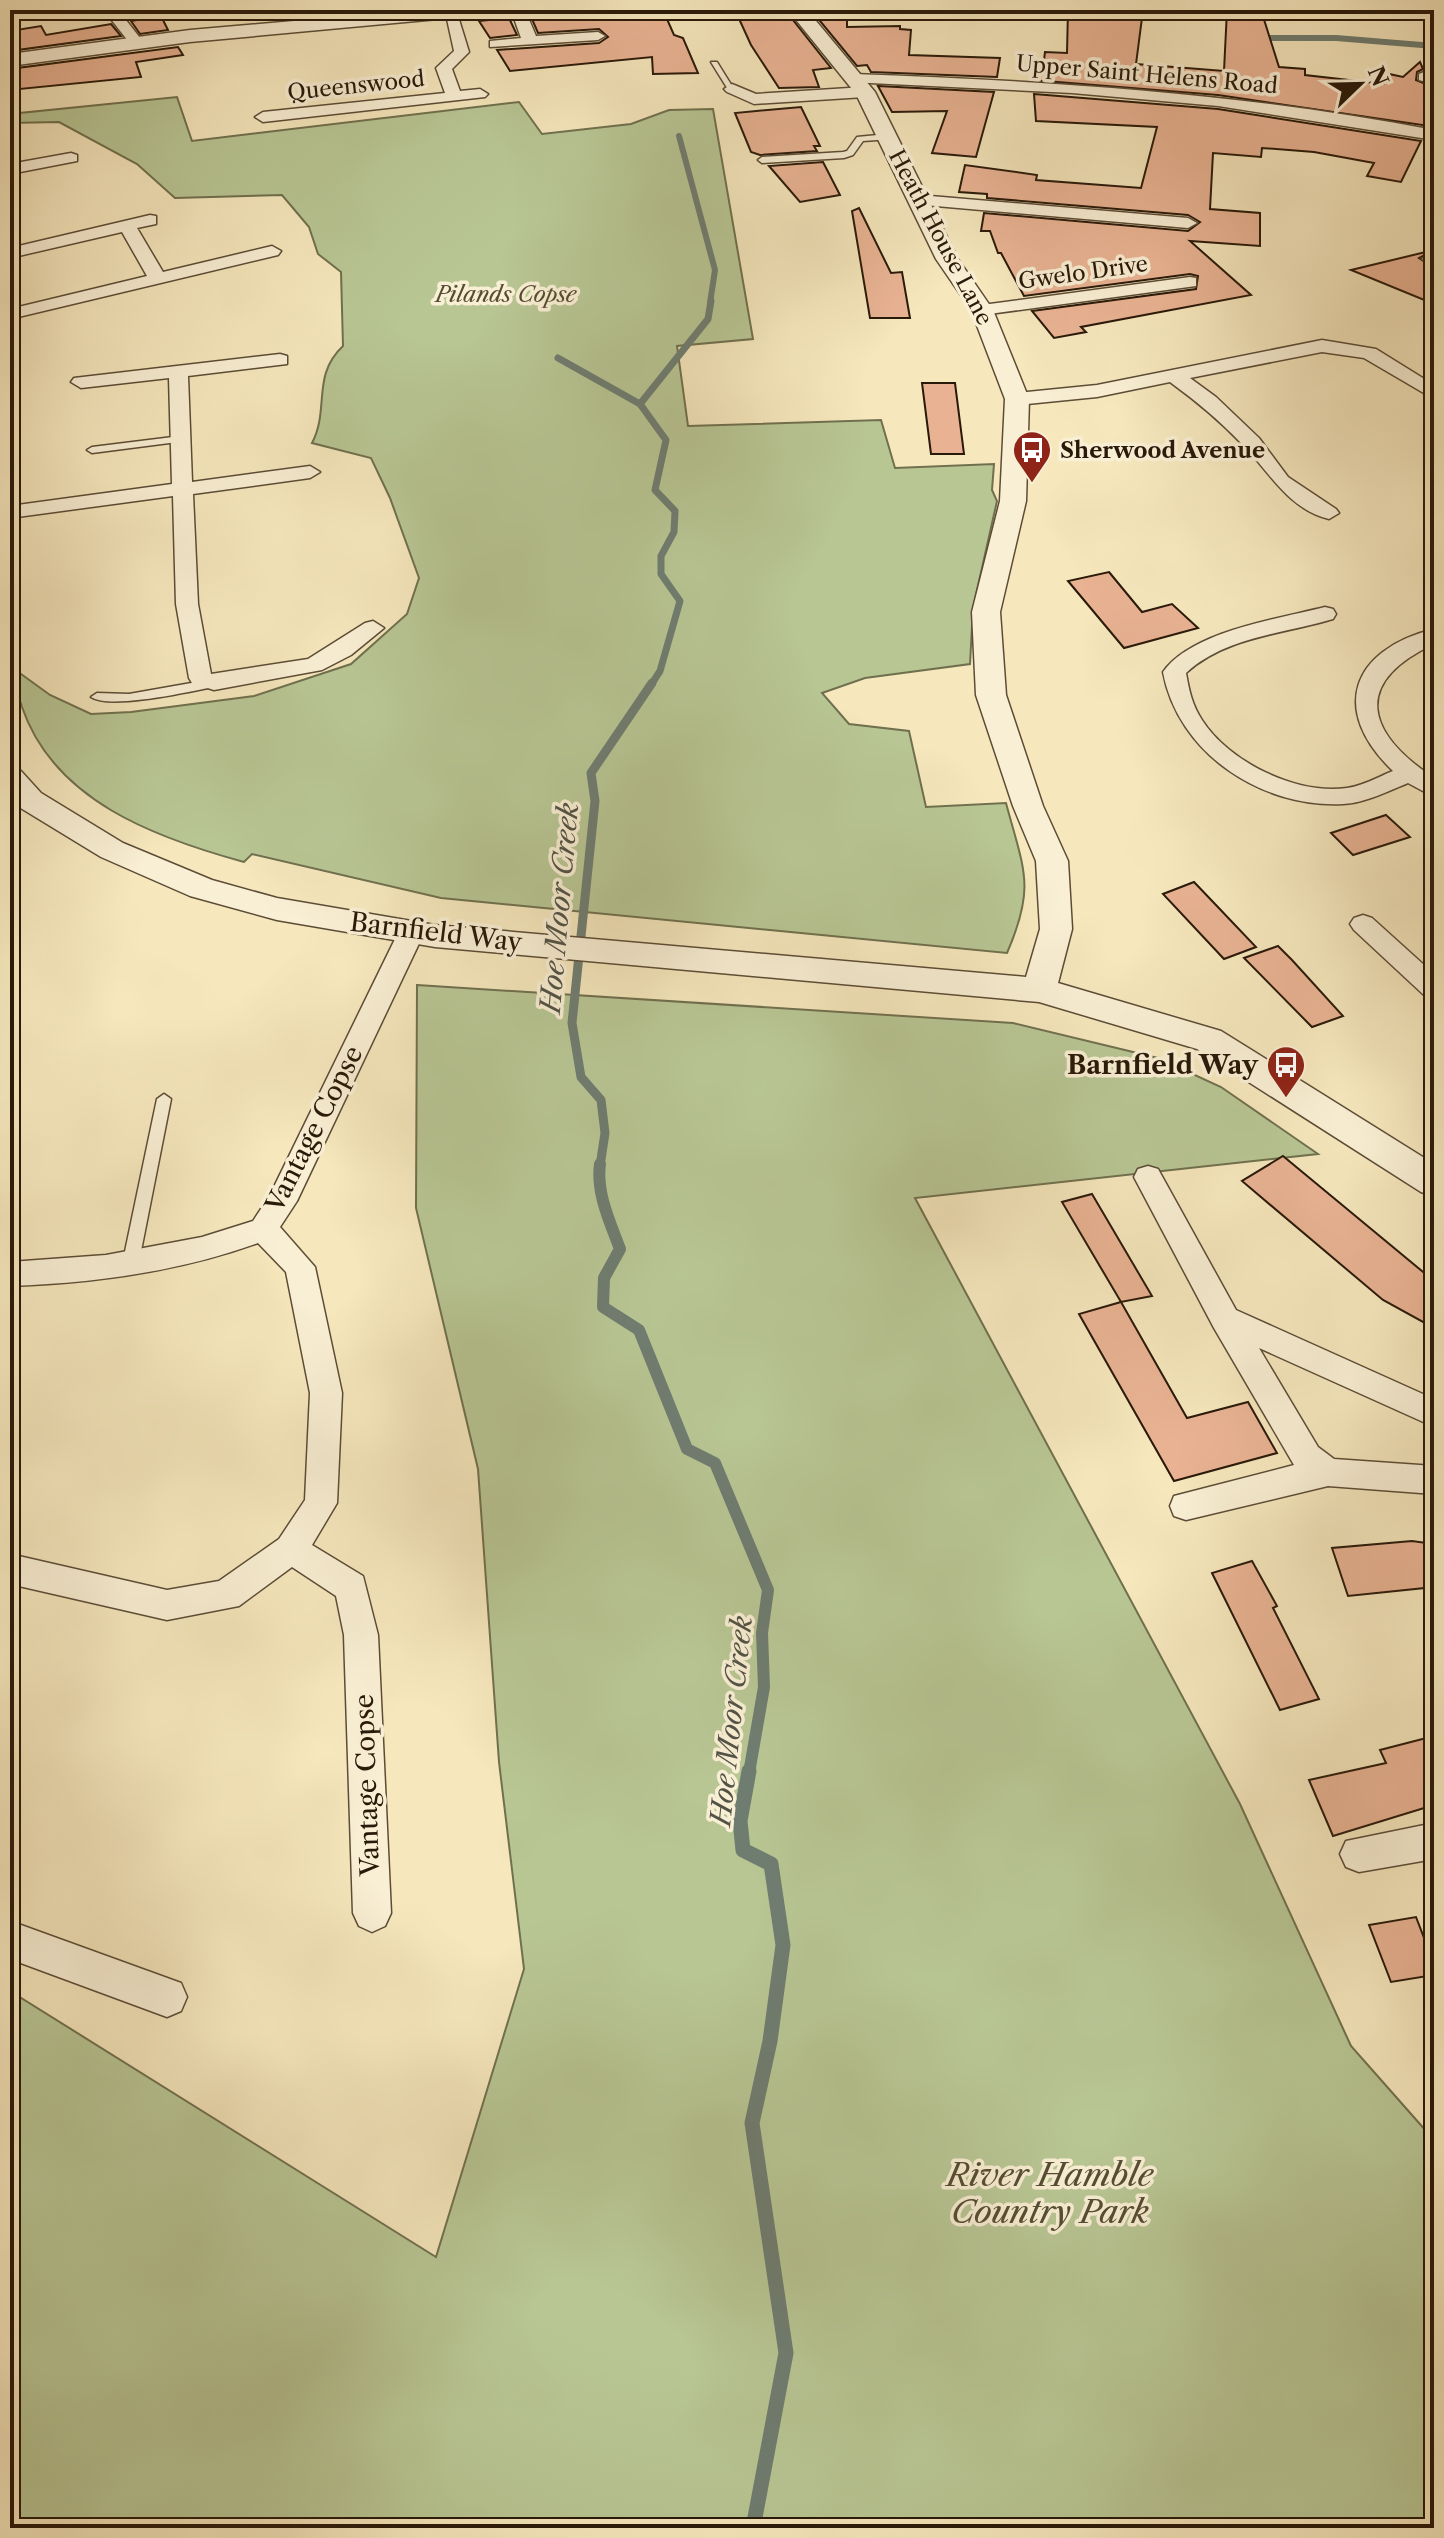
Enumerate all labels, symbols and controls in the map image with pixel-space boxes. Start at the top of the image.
north arrow [1320,44,1400,124]
street label: Upper Saint Helens Road [1015,50,1279,99]
text: N [1362,62,1394,90]
street label: Queenswood [286,65,426,106]
street label: Heath House Lane [883,145,998,330]
street label: Gwelo Drive [1017,250,1150,295]
park label: Pilands Copse [434,281,578,308]
bus stop icon: Sherwood Avenue [1011,429,1053,484]
place label: Sherwood Avenue [1060,437,1265,464]
water label: Hoe Moor Creek [533,801,585,1017]
street label: Barnfield Way [348,906,524,958]
street label: Vantage Copse [258,1041,370,1218]
bus stop icon: Barnfield Way [1265,1044,1307,1099]
place label: Barnfield Way [1067,1049,1259,1081]
water label: Hoe Moor Creek [703,1614,759,1830]
street label: Vantage Copse [348,1693,386,1878]
park label: River Hamble Country Park [944,2155,1155,2231]

